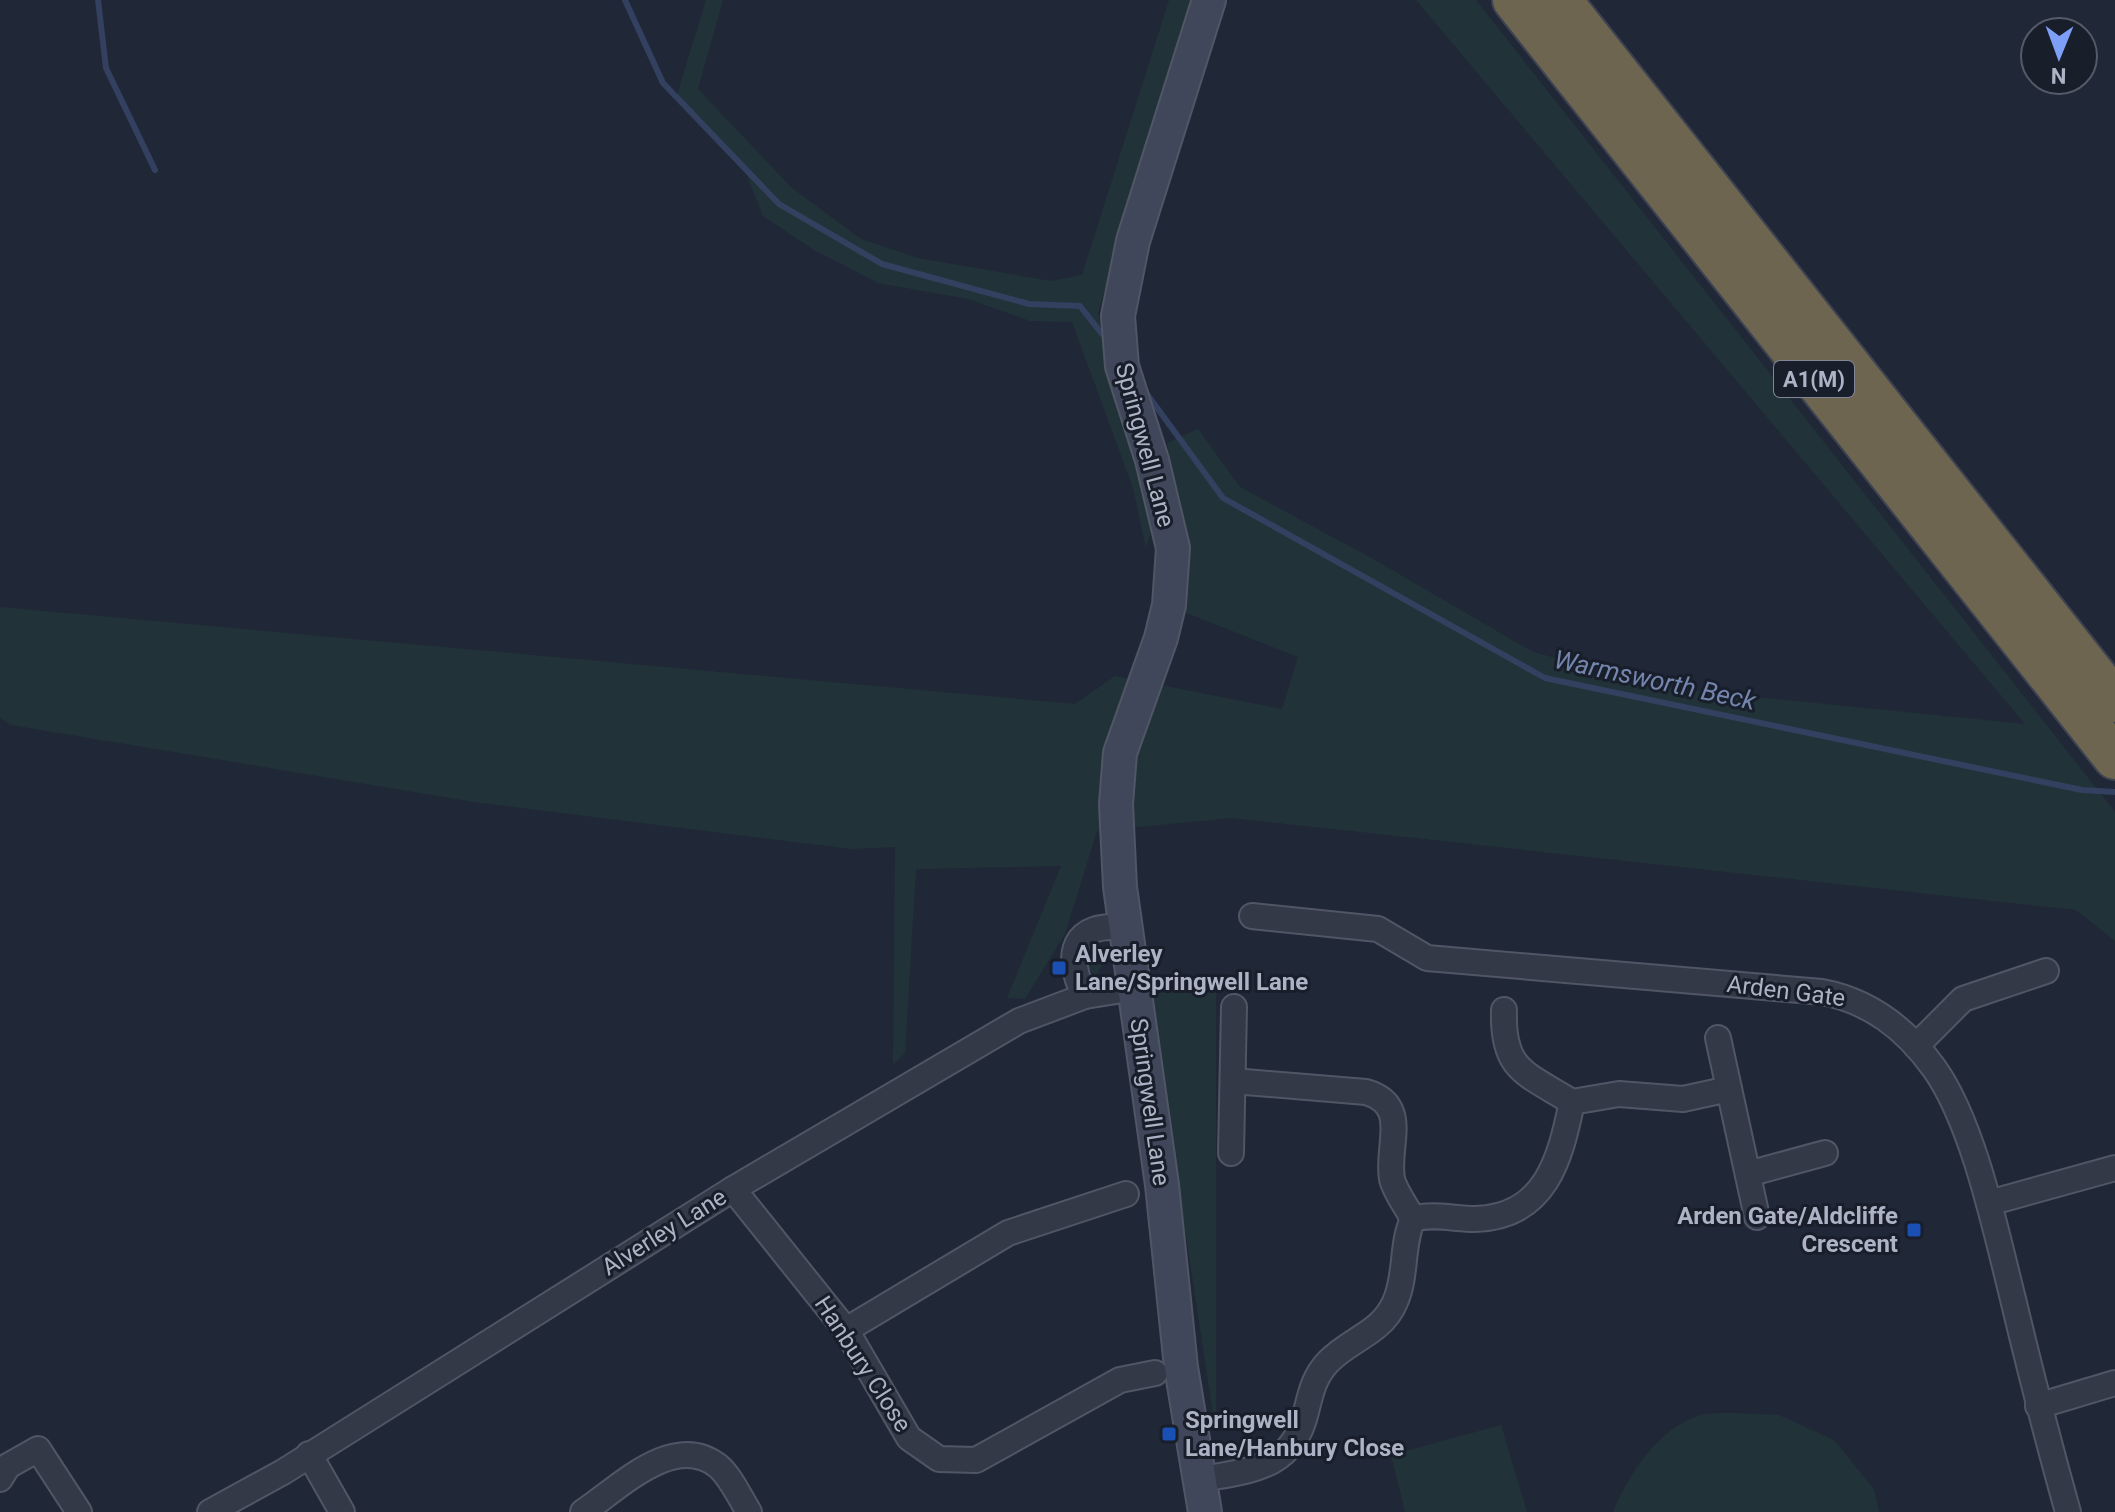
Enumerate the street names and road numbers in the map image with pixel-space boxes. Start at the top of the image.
street label: Springwell Lane [1110,360,1180,530]
road number: A1(M) [1774,361,1854,397]
street label: Arden Gate [1725,970,1847,1012]
street label: Springwell Lane [1124,1016,1176,1188]
street label: Alverley Lane [597,1183,731,1281]
street label: Hanbury Close [809,1291,917,1437]

